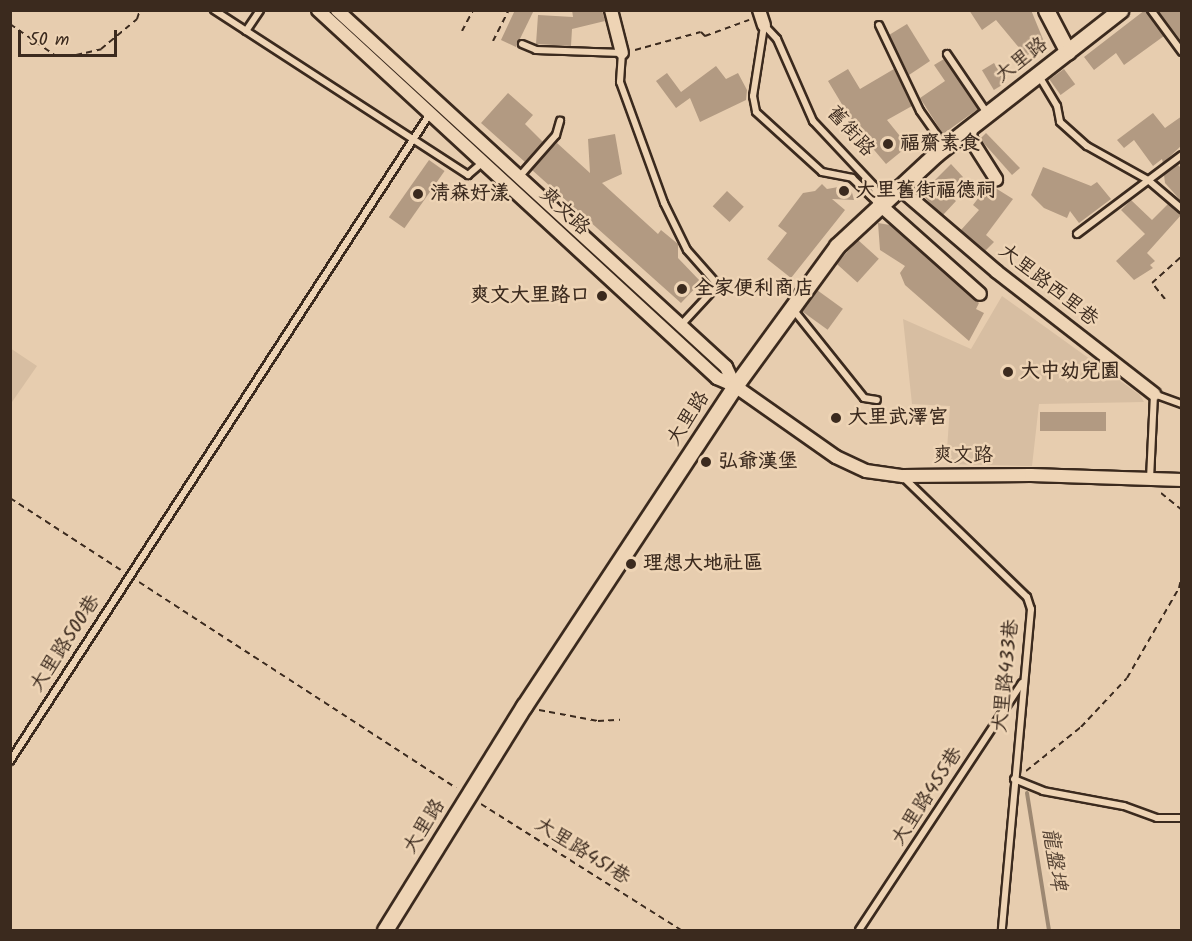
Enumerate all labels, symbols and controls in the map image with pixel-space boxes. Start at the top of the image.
scale bar [21,18,120,56]
text: 50 m [29,26,69,55]
street label: 大里路 [991,33,1053,89]
street label: 舊街路 [821,102,879,162]
place label: 福齋素食 [900,132,980,156]
marker: 福齋素食 [881,137,895,151]
place label: 大里舊街福德祠 [856,179,996,203]
place label: 清森好漾 [430,182,510,206]
street label: 爽文路 [534,183,594,241]
marker: 大里舊街福德祠 [837,184,851,198]
marker: 清森好漾 [411,187,425,201]
street label: 大里路西里巷 [993,240,1103,332]
place label: 全家便利商店 [694,277,814,301]
marker: 全家便利商店 [675,282,689,296]
place label: 爽文大里路口 [470,284,590,308]
marker: 爽文大里路口 [595,289,609,303]
place label: 大中幼兒園 [1020,360,1120,384]
marker: 大中幼兒園 [1001,365,1015,379]
street label: 大里路 [663,387,715,451]
place label: 大里武澤宮 [848,406,948,430]
marker: 大里武澤宮 [829,411,843,425]
street label: 爽文路 [933,444,993,468]
place label: 弘爺漢堡 [718,450,798,474]
marker: 弘爺漢堡 [699,455,713,469]
place label: 理想大地社區 [643,552,763,576]
marker: 理想大地社區 [624,557,638,571]
street label: 大里路500巷 [26,591,106,697]
street label: 大里路433巷 [989,618,1025,734]
street label: 大里路455巷 [887,743,969,851]
street label: 大里路 [399,795,451,859]
street label: 大里路451巷 [530,813,634,891]
water label: 龍盤埤 [1036,826,1070,892]

